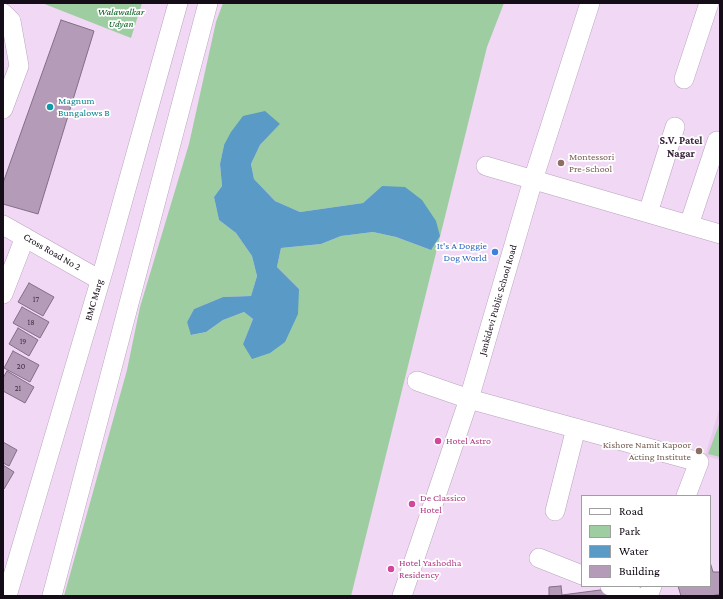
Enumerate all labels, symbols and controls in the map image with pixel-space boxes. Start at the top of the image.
park label: Walawalkar Udyan [98,6,144,30]
place label: Magnum Bungalows B [58,95,110,118]
marker: Magnum Bungalows B [45,102,55,112]
district label: S.V. Patel Nagar [659,134,703,160]
place label: Montessori Pre-School [569,151,614,174]
marker: Montessori Pre-School [556,158,566,168]
street label: Cross Road No 2 [21,231,83,273]
place label: It's A Doggie Dog World [437,240,487,264]
street label: Jankidevi Public School Road [476,243,520,357]
marker: It's A Doggie Dog World [490,247,500,257]
street label: BMC Marg [82,278,106,322]
house number: 17 [33,295,39,305]
house number: 18 [28,318,34,328]
house number: 19 [20,337,26,347]
house number: 20 [17,362,25,372]
house number: 21 [15,384,21,394]
place label: Hotel Astro [446,435,491,447]
marker: Hotel Astro [433,436,443,446]
place label: Kishore Namit Kapoor Acting Institute [603,439,691,462]
marker: Kishore Namit Kapoor Acting Institute [694,446,704,456]
place label: De Classico Hotel [420,492,466,516]
legend [581,495,711,587]
marker: De Classico Hotel [407,499,417,509]
text: Road [619,504,643,518]
text: Park [619,524,640,538]
text: Water [619,544,648,558]
place label: Hotel Yashodha Residency [399,557,461,580]
marker: Hotel Yashodha Residency [386,564,396,574]
text: Building [619,564,660,578]

